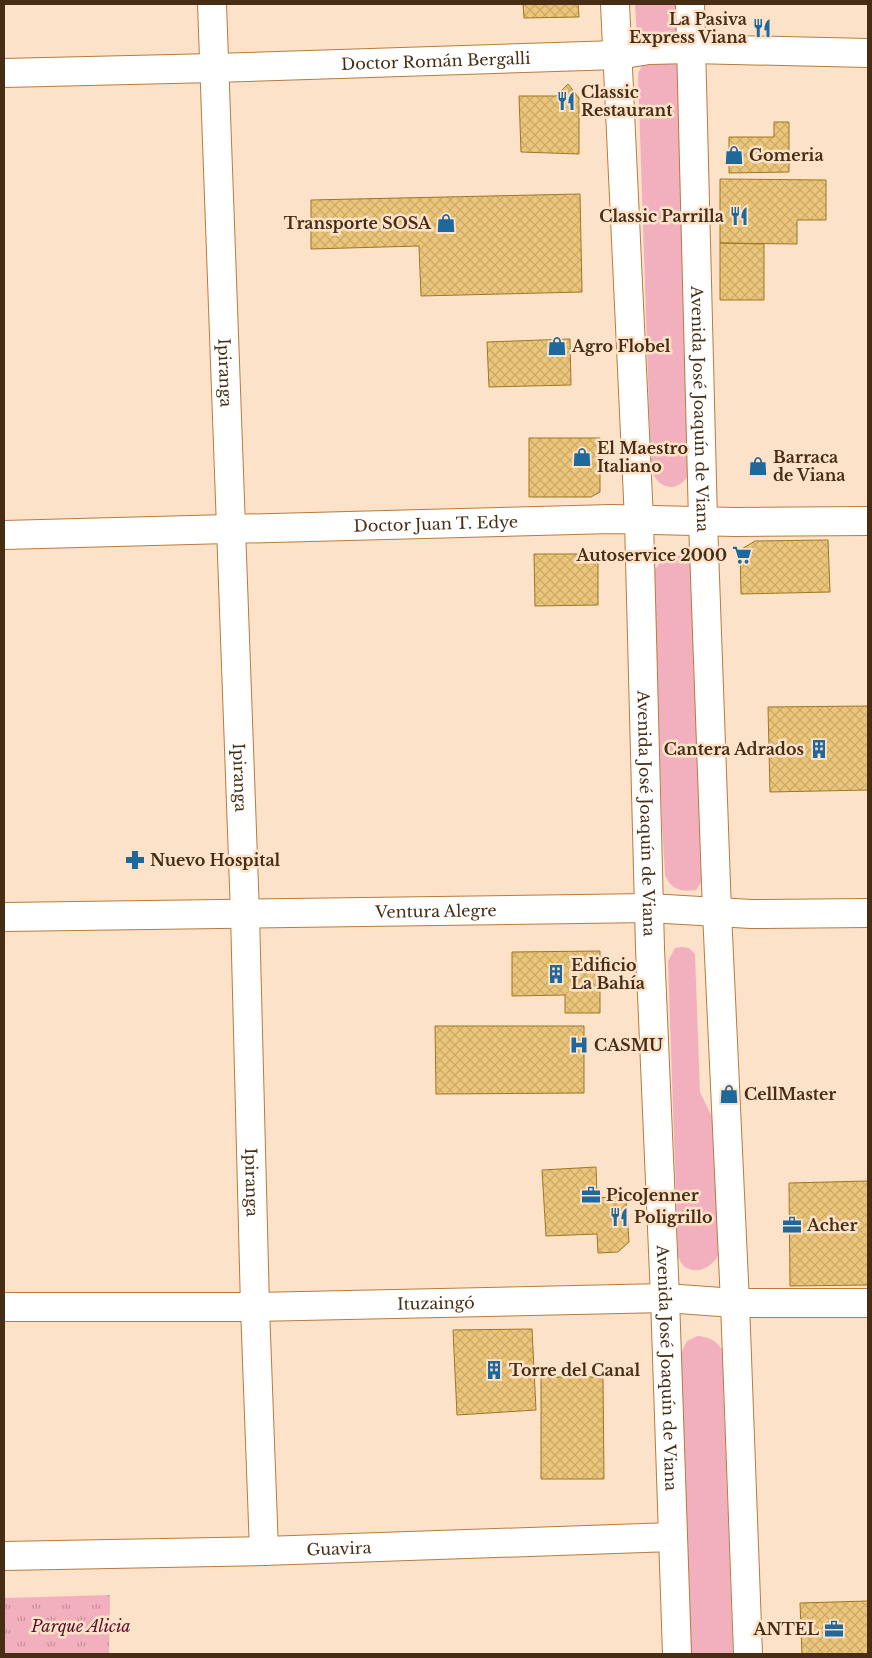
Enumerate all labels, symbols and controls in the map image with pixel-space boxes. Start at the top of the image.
place label: La Pasiva Express Viana [629,9,747,47]
restaurant icon: La Pasiva Express Viana [751,17,773,39]
street label: Doctor Román Bergalli [341,48,531,74]
place label: Classic Restaurant [581,82,673,120]
restaurant icon: Classic Restaurant [555,90,577,112]
shop icon: Gomeria [723,144,745,166]
place label: Gomeria [749,145,824,165]
restaurant icon: Classic Parrilla [728,205,750,227]
place label: Classic Parrilla [599,206,724,226]
shop icon: Transporte SOSA [435,212,457,234]
place label: Transporte SOSA [284,213,432,233]
street label: Avenida José Joaquín de Viana [687,285,713,532]
shop icon: Agro Flobel [546,335,568,357]
place label: Agro Flobel [571,336,671,356]
street label: Ipiranga [214,338,237,408]
place label: El Maestro Italiano [597,438,688,476]
shop icon: El Maestro Italiano [571,446,593,468]
place label: Barraca de Viana [773,447,845,485]
shop icon: Barraca de Viana [747,455,769,477]
street label: Doctor Juan T. Edye [353,511,518,536]
supermarket icon: Autoservice 2000 [731,544,753,566]
place label: Autoservice 2000 [576,545,727,565]
street label: Avenida José Joaquín de Viana [633,689,660,937]
building icon: Cantera Adrados [808,738,830,760]
place label: Cantera Adrados [664,739,804,759]
street label: Ipiranga [229,743,251,812]
pharmacy icon: Nuevo Hospital [124,849,146,871]
place label: Nuevo Hospital [150,850,281,870]
street label: Ventura Alegre [374,900,497,922]
place label: Edificio La Bahía [571,955,645,993]
building icon: Edificio La Bahía [545,963,567,985]
hospital icon: CASMU [568,1034,590,1056]
place label: CASMU [594,1035,663,1055]
shop icon: CellMaster [718,1083,740,1105]
place label: CellMaster [744,1084,836,1104]
street label: Ipiranga [241,1148,263,1217]
office icon: PicoJenner [580,1184,602,1206]
place label: PicoJenner [606,1185,699,1205]
restaurant icon: Poligrillo [608,1206,630,1228]
place label: Poligrillo [634,1207,713,1227]
office icon: Acher [781,1214,803,1236]
place label: Acher [806,1215,857,1235]
street label: Avenida José Joaquín de Viana [653,1244,682,1491]
street label: Ituzaingó [397,1292,475,1314]
building icon: Torre del Canal [483,1359,505,1381]
place label: Torre del Canal [509,1360,641,1380]
street label: Guavira [306,1537,372,1560]
park label: Parque Alicia [30,1616,131,1636]
office icon: ANTEL [823,1618,845,1640]
place label: ANTEL [752,1619,819,1639]

